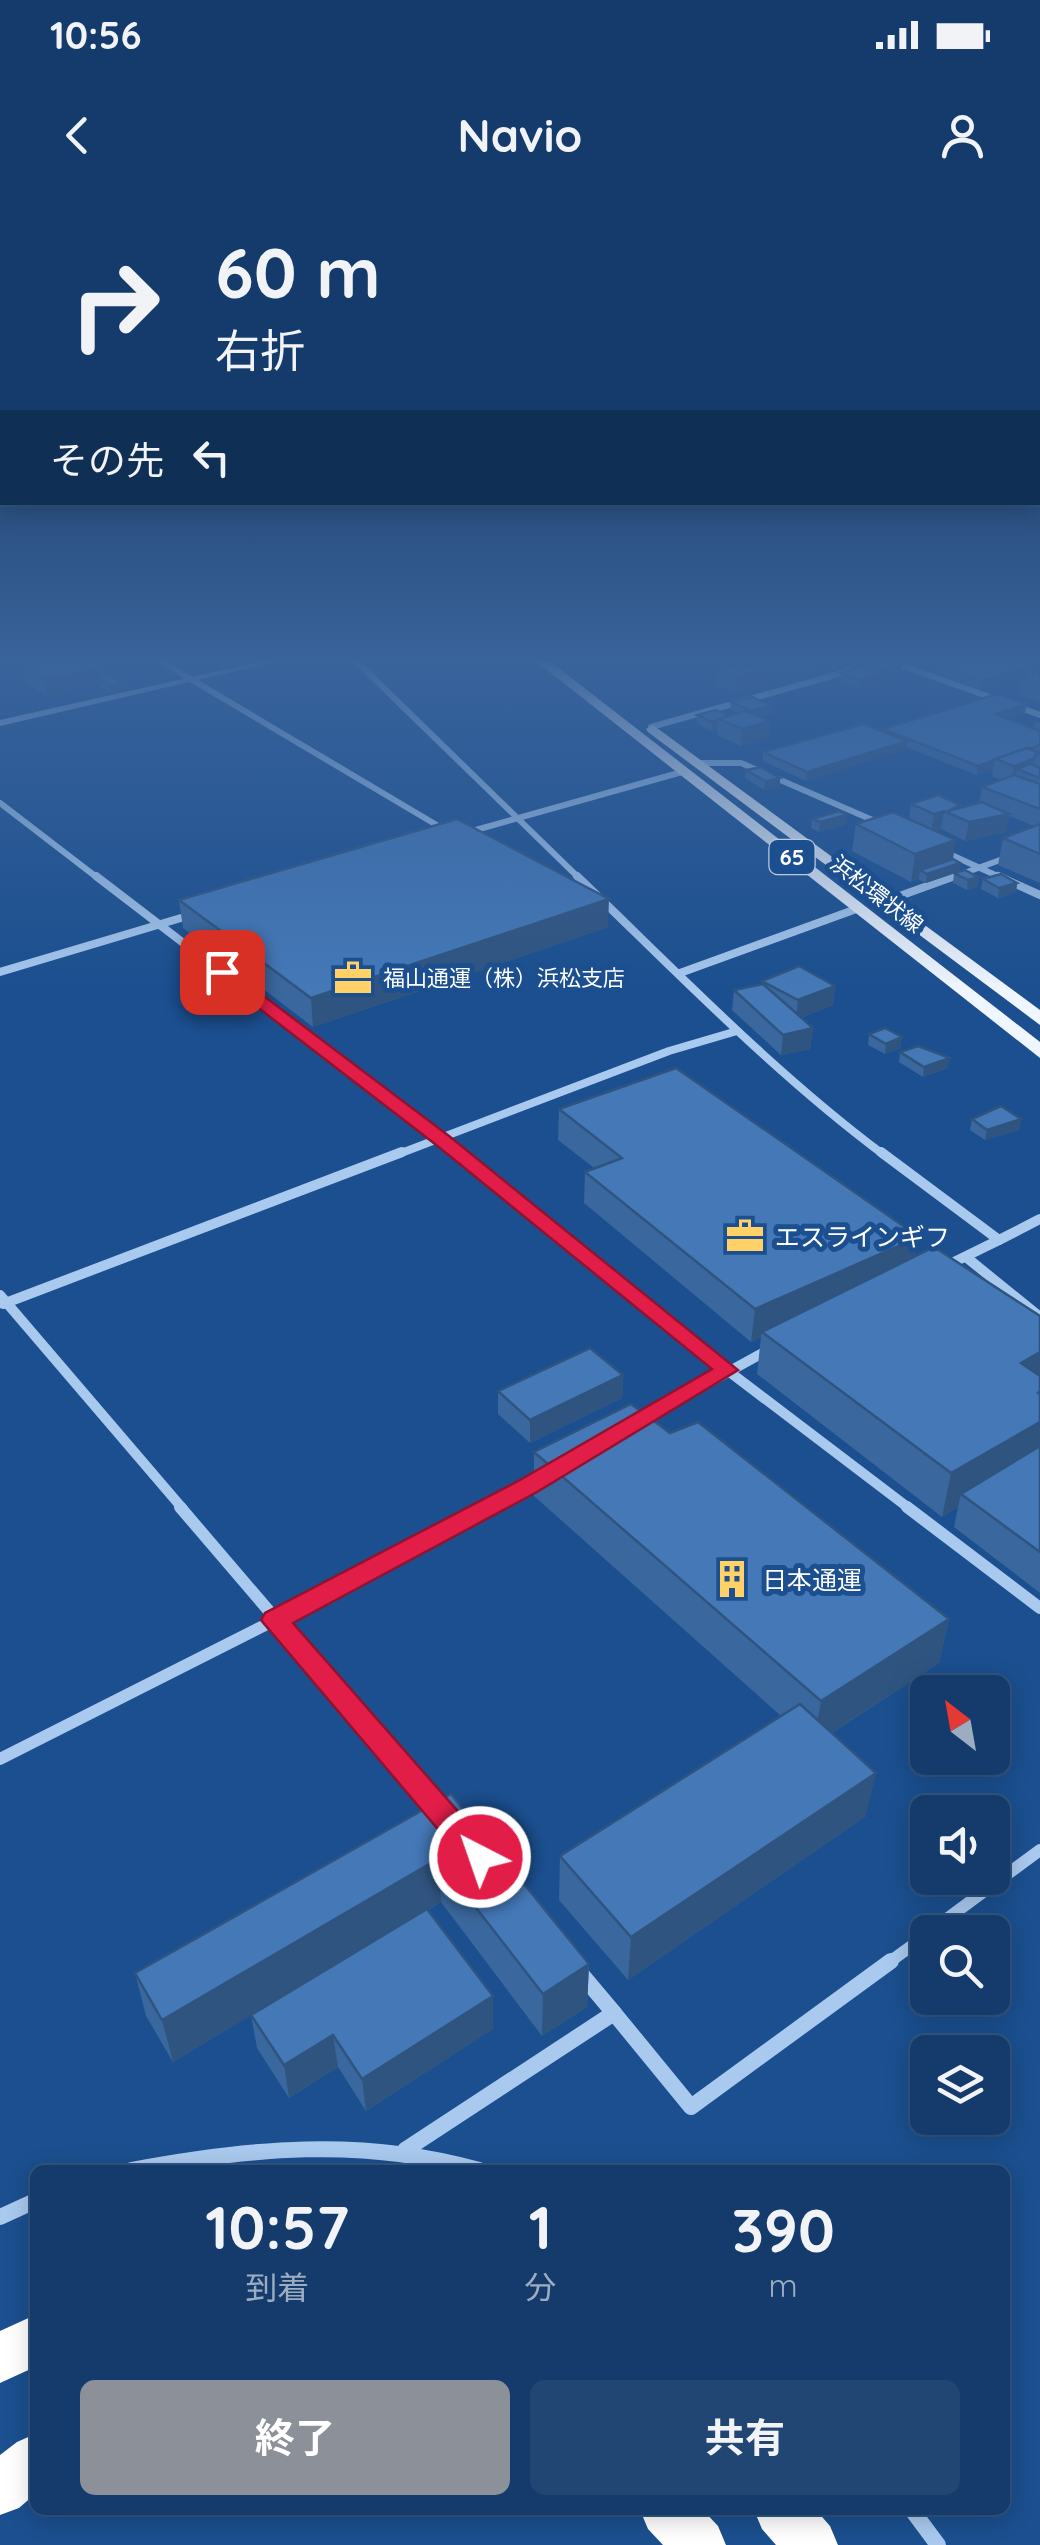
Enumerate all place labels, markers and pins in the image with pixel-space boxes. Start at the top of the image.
pin [180,930,265,1015]
office icon: 福山通運（株）浜松支店 [332,957,374,999]
place label: 福山通運（株）浜松支店 [383,964,625,992]
office icon: エスラインギフ [724,1215,766,1257]
place label: エスラインギフ [775,1221,950,1252]
building icon: 日本通運 [711,1558,753,1600]
place label: 日本通運 [762,1564,862,1595]

